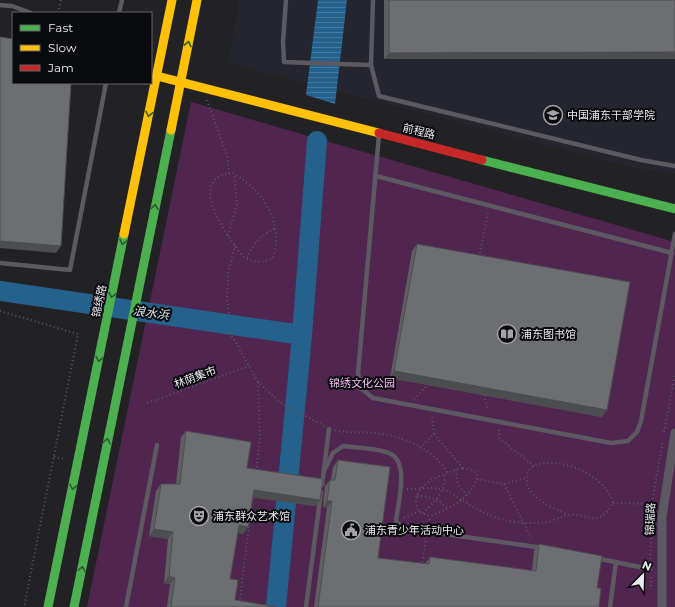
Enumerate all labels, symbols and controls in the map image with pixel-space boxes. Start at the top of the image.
legend [12,12,152,84]
text: Fast [48,20,73,35]
text: Slow [48,40,77,55]
one-way arrow [184,41,192,47]
text: Jam [47,60,74,75]
school or university icon: 中国浦东干部学院 [542,104,564,126]
place label: 中国浦东干部学院 [567,108,655,122]
one-way arrow [146,111,154,117]
street label: 前程路 [401,120,437,142]
one-way arrow [150,204,159,210]
one-way arrow [120,238,128,245]
street label: 锦绣路 [89,283,109,319]
one-way arrow [109,291,117,298]
water label: 浪水浜 [132,303,171,323]
library icon: 浦东图书馆 [496,323,518,345]
place label: 浦东图书馆 [521,327,576,341]
one-way arrow [96,356,104,362]
street label: 林荫集市 [172,363,218,391]
park label: 锦绣文化公园 [329,376,395,390]
one-way arrow [103,438,111,445]
one-way arrow [69,483,78,490]
street label: 锦瑞路 [642,502,658,536]
theatre icon: 浦东群众艺术馆 [188,505,210,527]
place label: 浦东群众艺术馆 [213,509,290,523]
public building icon: 浦东青少年活动中心 [340,519,362,541]
place label: 浦东青少年活动中心 [365,523,464,537]
north arrow [623,555,663,595]
text: N [640,558,654,574]
one-way arrow [77,566,85,572]

